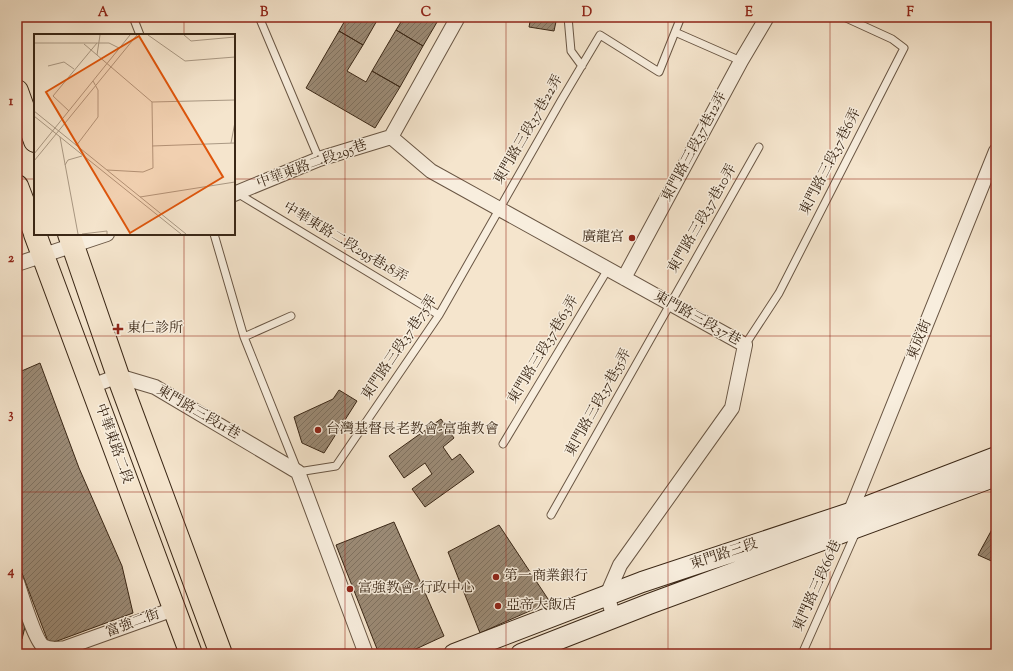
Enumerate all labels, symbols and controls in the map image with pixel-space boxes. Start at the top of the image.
text: A [98,4,109,22]
text: B [260,4,269,22]
text: C [421,4,431,22]
text: D [582,4,592,22]
text: E [745,4,753,22]
text: F [906,4,914,22]
inset map [34,34,235,235]
street label: 東門路三段37巷22弄 [489,71,569,189]
street label: 東門路三段37巷12弄 [658,88,732,206]
text: 1 [9,93,14,111]
street label: 東門路三段37巷6弄 [795,105,867,219]
street label: 中華東路二段295巷 [254,136,370,194]
street label: 東門路三段37巷10弄 [664,161,742,277]
street label: 中華東路二段295巷18弄 [279,198,411,288]
place label: 廣龍宮 [582,228,624,248]
marker: 廣龍宮 [627,233,637,243]
text: 2 [8,250,15,268]
street label: 東門路三段37巷 [650,287,744,351]
street label: 東門路三段37巷75弄 [357,292,443,404]
street label: 東門路三段37巷63弄 [504,292,584,408]
street label: 東成街 [903,317,937,363]
place label: 東仁診所 [127,319,183,339]
marker: 東仁診所 [112,323,124,335]
street label: 東門路三段37巷55弄 [561,346,637,460]
street label: 東門路三段11巷 [152,381,244,445]
street label: 中華東路二段 [89,401,137,487]
text: 3 [8,406,14,424]
place label: 台灣基督長老教會-富強教會 [326,420,499,440]
marker: 台灣基督長老教會-富強教會 [313,425,323,435]
street label: 東門路三段 [688,535,760,575]
street label: 東門路三段66巷 [789,537,847,635]
text: 4 [7,563,15,581]
place label: 第一商業銀行 [504,567,588,587]
marker: 第一商業銀行 [491,572,501,582]
place label: 富強教會-行政中心 [358,579,475,599]
marker: 富強教會-行政中心 [345,584,355,594]
place label: 亞帝大飯店 [506,596,576,616]
marker: 亞帝大飯店 [493,601,503,611]
street label: 富強二街 [103,605,163,643]

